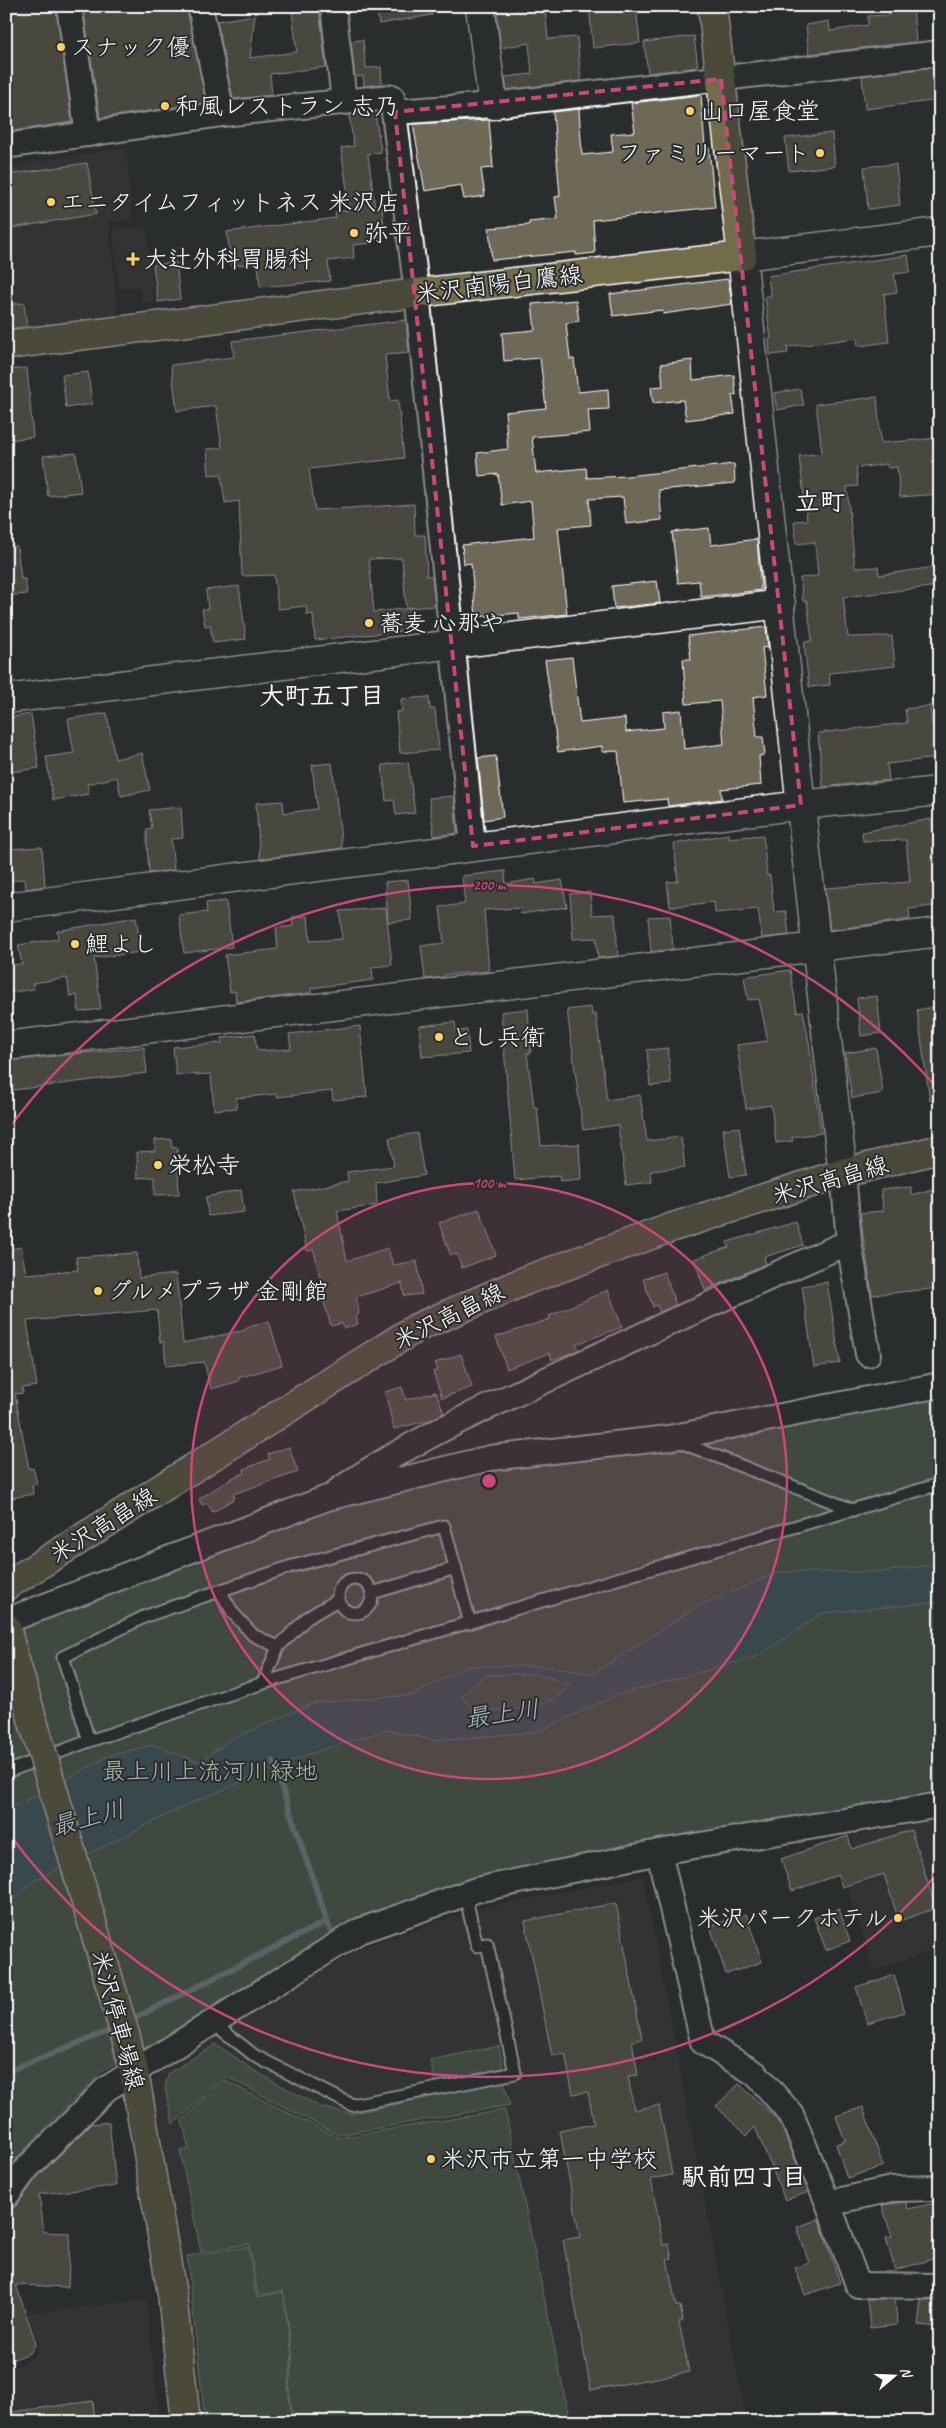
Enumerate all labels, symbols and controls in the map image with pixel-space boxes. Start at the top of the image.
place label: スナック優 [71,32,191,62]
marker: スナック優 [55,41,67,53]
place label: 和風レストラン 志乃 [175,91,399,121]
place label: 山口屋食堂 [700,96,820,126]
marker: 和風レストラン 志乃 [159,100,171,112]
marker: 山口屋食堂 [684,105,696,117]
place label: ファミリーマート [618,138,810,168]
marker: ファミリーマート [814,147,826,159]
place label: エニタイムフィットネス 米沢店 [61,187,400,217]
marker: エニタイムフィットネス 米沢店 [45,196,57,208]
place label: 弥平 [364,218,412,248]
marker: 弥平 [348,227,360,239]
place label: 大辻外科胃腸科 [144,244,312,274]
marker: 大辻外科胃腸科 [126,252,140,266]
street label: 米沢南陽白鷹線 [414,259,584,309]
district label: 立町 [795,486,845,518]
place label: 蕎麦 心那や [379,608,505,638]
marker: 蕎麦 心那や [363,617,375,629]
district label: 大町五丁目 [259,680,385,712]
text: 200 m [473,876,507,895]
place label: 鯉よし [85,929,157,959]
marker: 鯉よし [69,938,81,950]
place label: とし兵衛 [449,1022,545,1052]
marker: とし兵衛 [433,1031,445,1043]
street label: 米沢高畠線 [768,1149,892,1211]
place label: 栄松寺 [168,1150,240,1180]
marker: 栄松寺 [152,1159,164,1171]
text: 100 m [473,1174,507,1193]
place label: グルメプラザ 金剛館 [108,1276,328,1306]
street label: 米沢高畠線 [388,1276,510,1356]
marker: グルメプラザ 金剛館 [92,1285,104,1297]
centre of rings [480,1472,498,1490]
street label: 米沢高畠線 [44,1480,162,1570]
water label: 最上川 [463,1693,541,1735]
park label: 最上川上流河川緑地 [102,1756,318,1786]
water label: 最上川 [48,1793,128,1843]
place label: 米沢パークホテル [697,1903,888,1933]
marker: 米沢パークホテル [892,1912,904,1924]
street label: 米沢停車場線 [85,1947,151,2093]
place label: 米沢市立第一中学校 [441,2144,657,2174]
marker: 米沢市立第一中学校 [425,2153,437,2165]
district label: 駅前四丁目 [681,2161,807,2193]
north arrow [868,2350,918,2400]
text: N [896,2365,916,2381]

